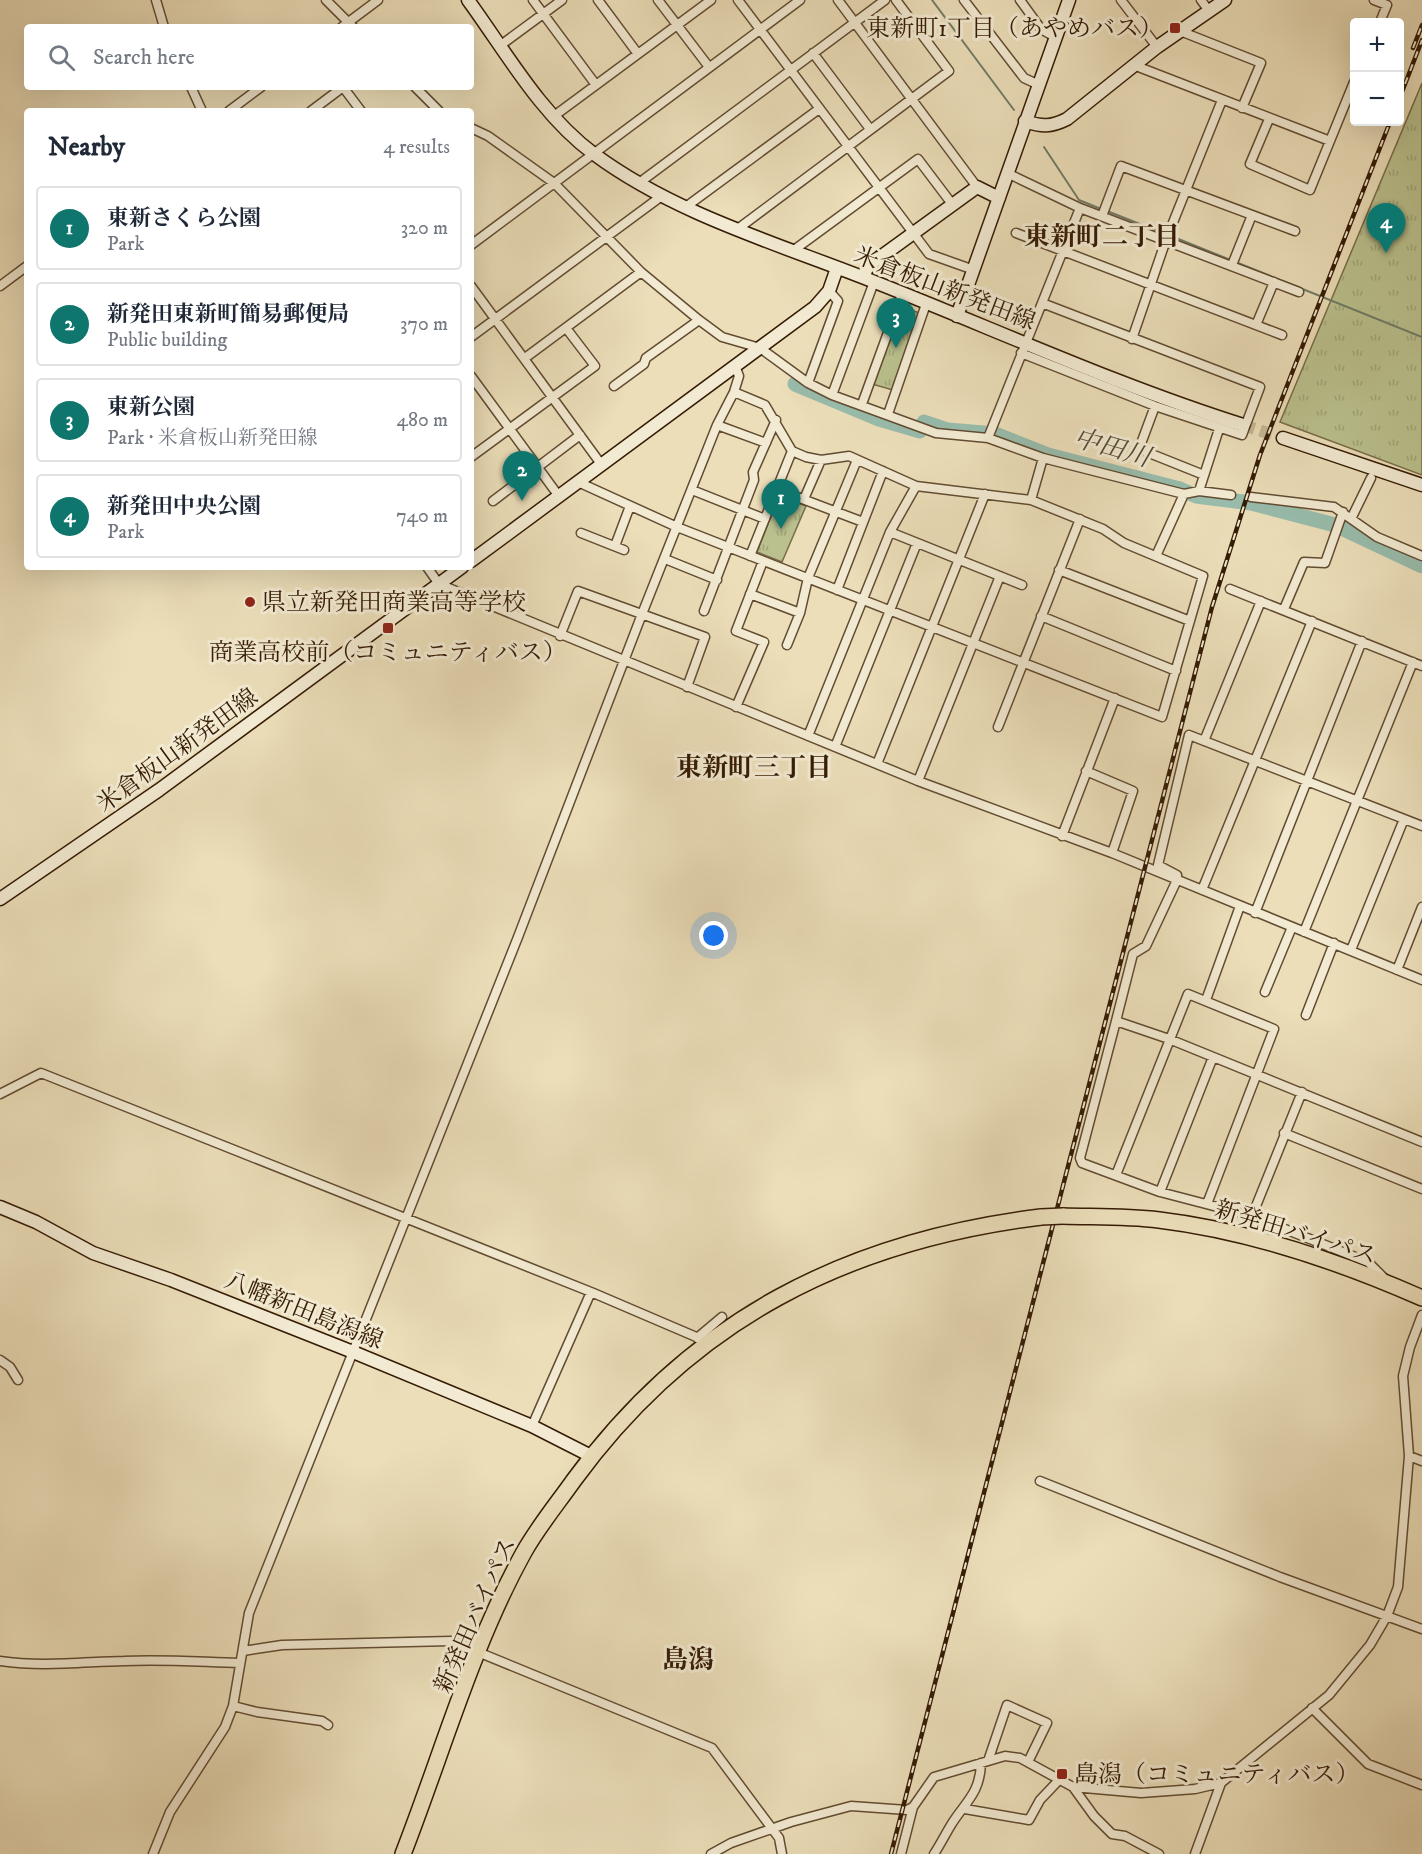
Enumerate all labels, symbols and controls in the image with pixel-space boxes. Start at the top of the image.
place label: 東新町1丁目（あやめバス） [866,14,1163,44]
map controls [1350,18,1404,126]
button: + [1350,18,1404,72]
marker: 東新町1丁目（あやめバス） [1168,21,1182,35]
search box [24,24,474,90]
icon: search [45,41,78,74]
text: Search here [93,44,195,71]
button: − [1350,72,1404,126]
text: Nearby [48,131,125,164]
text: 4 results [383,135,450,160]
pin: 4 [1366,204,1406,253]
text: 東新さくら公園 [107,205,261,232]
text: 1 [66,216,73,241]
text: 320 m [401,216,448,241]
district label: 東新町二丁目 [1024,221,1180,254]
text: Park [107,232,144,257]
street label: 米倉板山新発田線 [850,241,1040,337]
pin: 3 [876,298,916,348]
text: 新発田東新町簡易郵便局 [107,301,349,328]
text: 2 [65,312,74,337]
text: 370 m [400,312,448,337]
text: Public building [107,328,227,353]
text: 東新公園 [107,394,195,421]
text: 3 [66,408,73,433]
text: 480 m [396,408,448,433]
water label: 中田川 [1070,422,1157,476]
text: Park · 米倉板山新発田線 [107,426,318,451]
pin: 2 [502,452,542,501]
pin: 1 [762,480,800,529]
text: 新発田中央公園 [107,493,261,520]
text: 4 [64,504,75,529]
text: 740 m [396,504,448,529]
text: Park [107,520,144,545]
place label: 県立新発田商業高等学校 [262,588,526,618]
marker: 県立新発田商業高等学校 [243,595,257,609]
marker: 商業高校前（コミュニティバス） [381,621,395,635]
place label: 商業高校前（コミュニティバス） [209,638,567,668]
street label: 米倉板山新発田線 [91,682,264,819]
district label: 東新町三丁目 [676,752,832,785]
your location [699,921,728,950]
street label: 新発田バイパス [1211,1194,1380,1272]
street label: 八幡新田島潟線 [220,1266,387,1356]
street label: 新発田バイパス [428,1533,524,1698]
district label: 島潟 [662,1644,714,1677]
place label: 島潟（コミュニティバス） [1074,1760,1360,1790]
marker: 島潟（コミュニティバス） [1055,1767,1069,1781]

